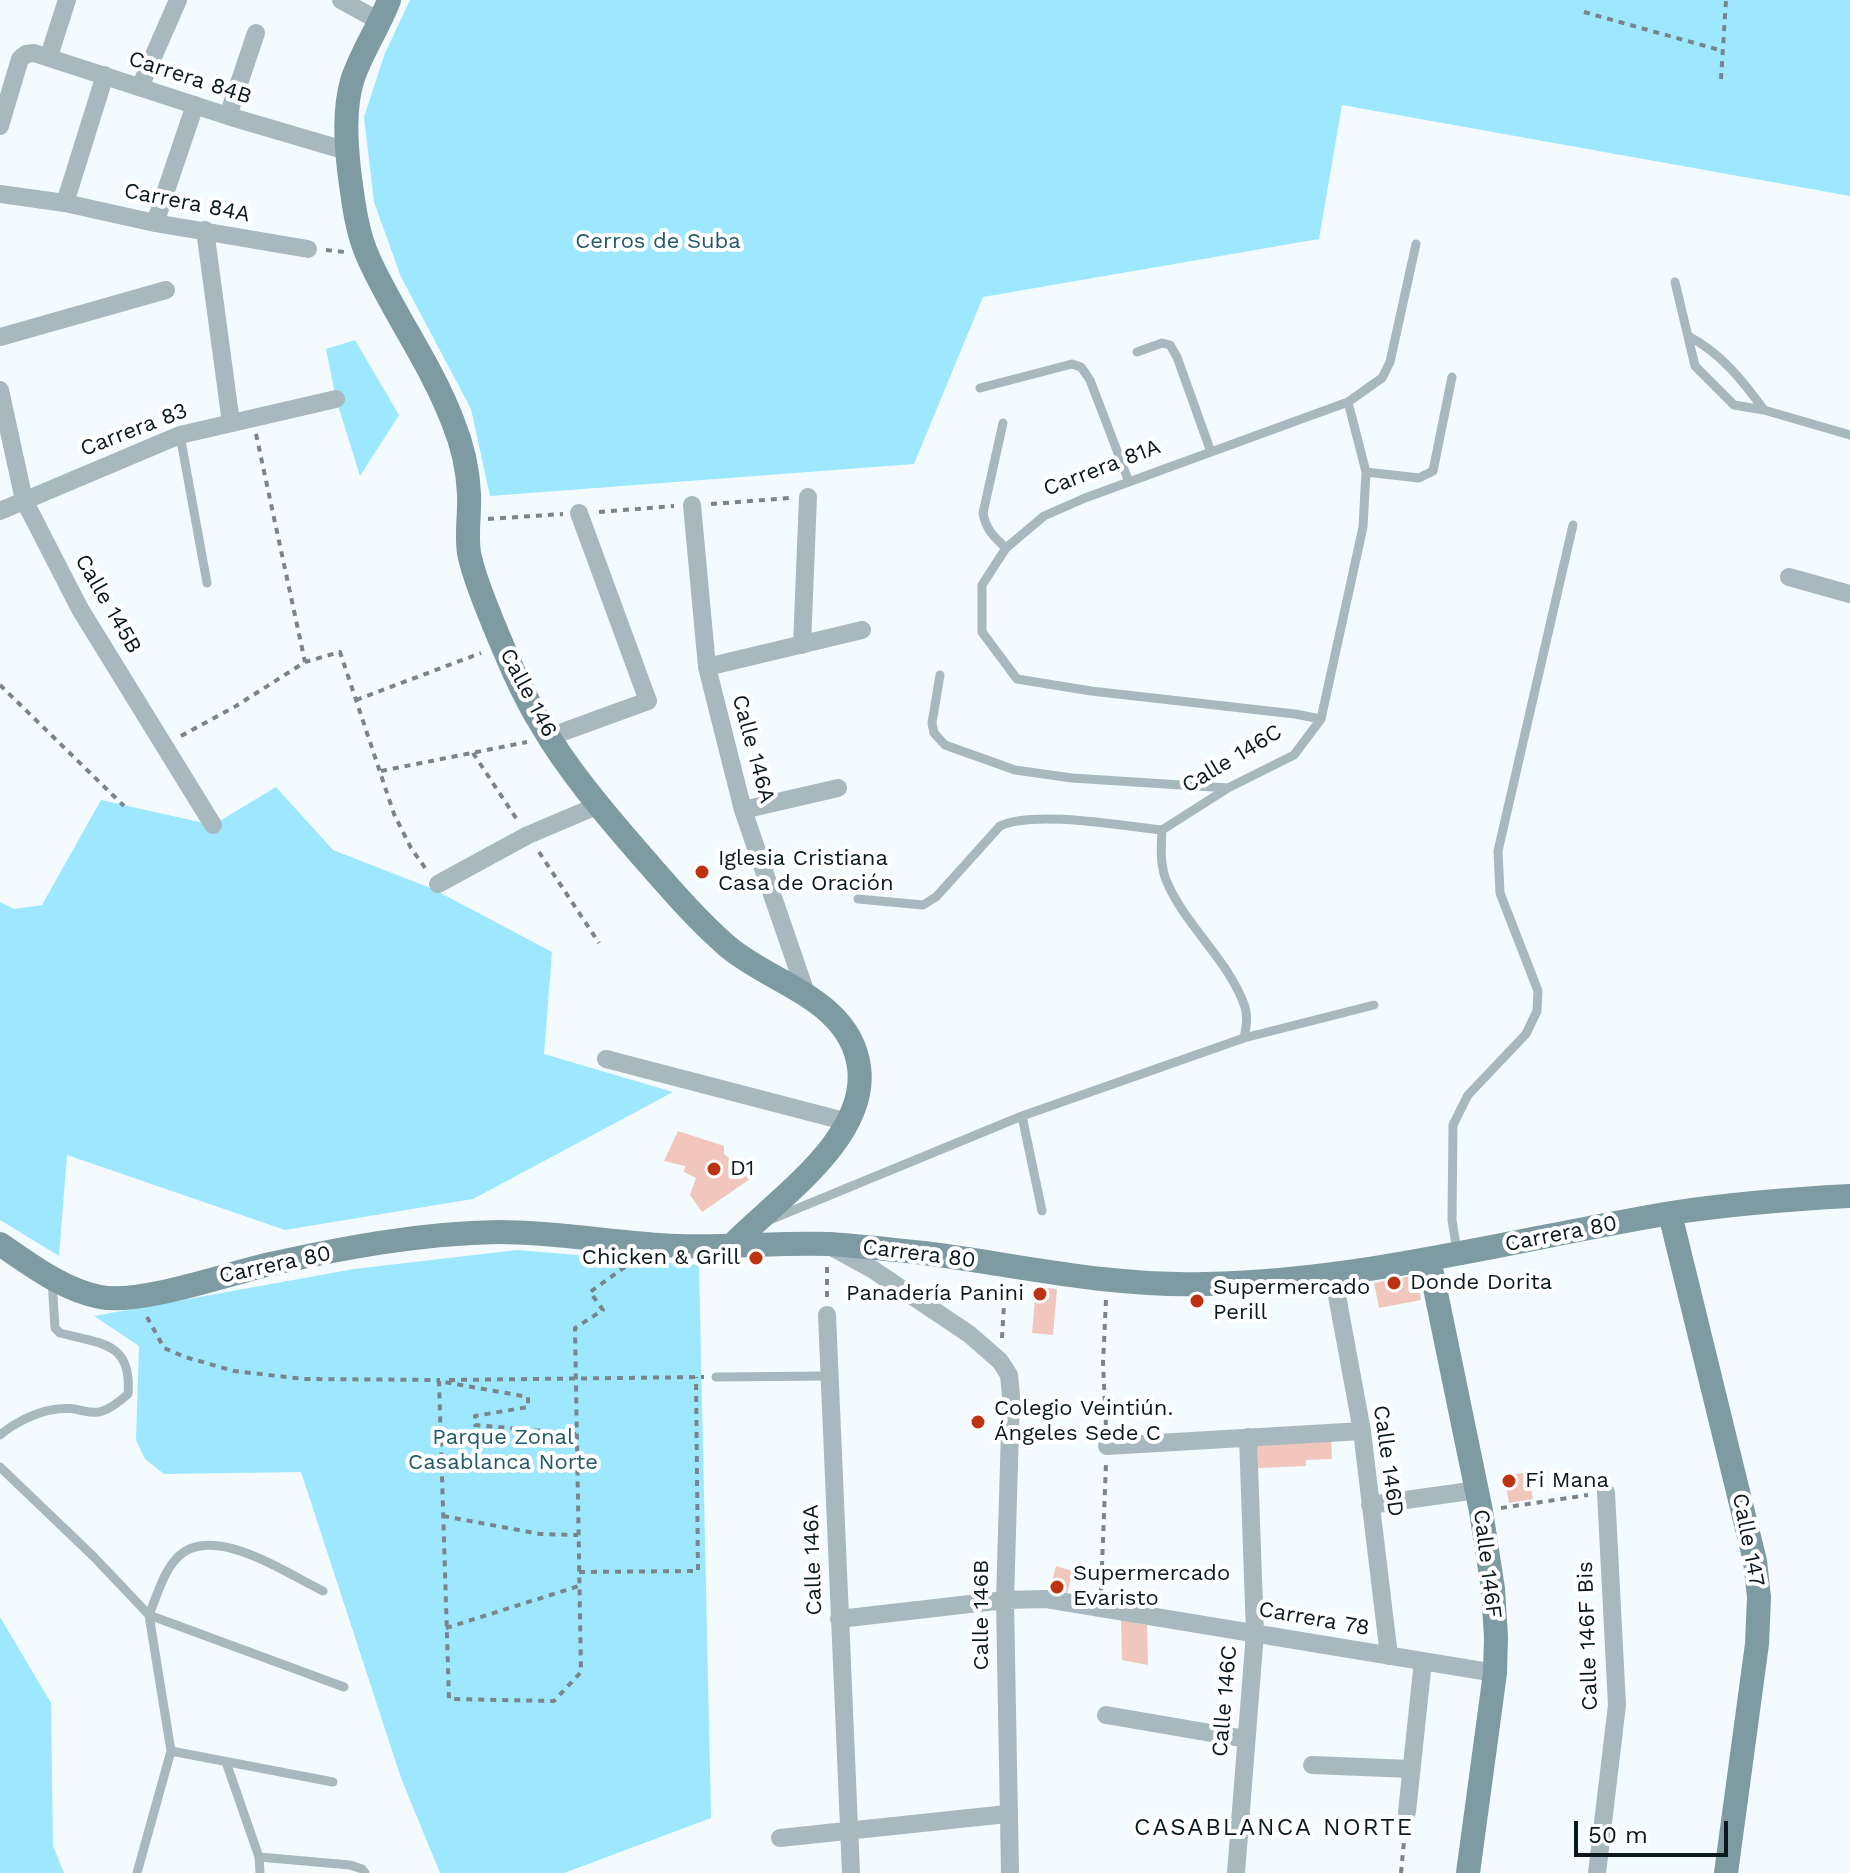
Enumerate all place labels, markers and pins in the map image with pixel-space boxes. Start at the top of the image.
place label: Iglesia Cristiana Casa de Oración [718,846,894,898]
marker: Iglesia Cristiana Casa de Oración [693,863,711,881]
place label: D1 [730,1156,754,1182]
marker: D1 [705,1160,723,1178]
place label: Chicken & Grill [582,1245,740,1271]
marker: Chicken & Grill [747,1249,765,1267]
place label: Donde Dorita [1410,1270,1552,1296]
marker: Donde Dorita [1385,1274,1403,1292]
place label: Supermercado Perill [1213,1275,1370,1326]
place label: Panadería Panini [846,1281,1024,1307]
marker: Panadería Panini [1031,1285,1049,1303]
marker: Supermercado Perill [1188,1292,1206,1310]
place label: Colegio Veintiún. Ángeles Sede C [994,1396,1173,1448]
marker: Colegio Veintiún. Ángeles Sede C [969,1413,987,1431]
place label: Fi Mana [1525,1468,1609,1494]
marker: Fi Mana [1500,1472,1518,1490]
place label: Supermercado Evaristo [1073,1561,1230,1612]
marker: Supermercado Evaristo [1048,1578,1066,1596]

